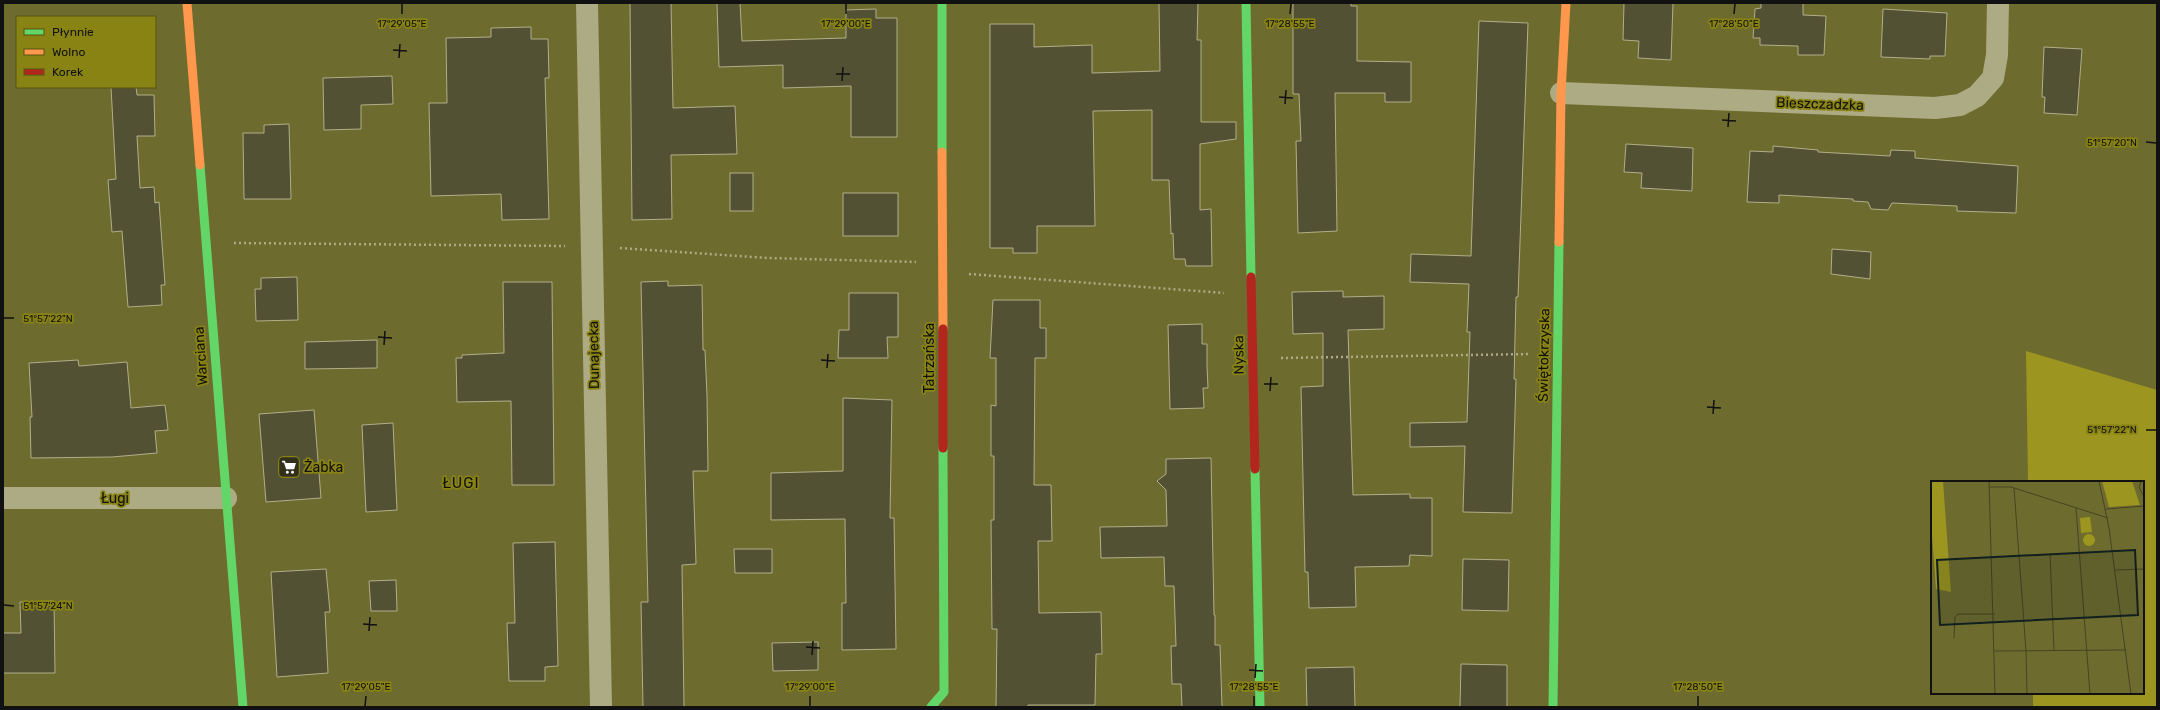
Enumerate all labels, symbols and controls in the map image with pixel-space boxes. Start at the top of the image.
legend [16,16,156,88]
text: 17°29'05"E [377,18,427,30]
text: 17°29'00"E [821,18,871,30]
text: 17°28'55"E [1265,18,1315,30]
text: 17°28'50"E [1709,18,1759,30]
text: Płynnie [52,25,94,39]
text: Wolno [52,45,85,59]
text: Korek [52,65,84,79]
street label: Bieszczadzka [1776,94,1864,114]
text: 51°57'20"N [2087,137,2137,149]
street label: Świętokrzyska [1534,308,1553,402]
text: 51°57'22"N [23,313,73,325]
street label: Dunajecka [585,321,603,389]
street label: Tatrzańska [921,323,938,393]
street label: Warciana [190,326,212,386]
street label: Nyska [1230,335,1248,375]
text: 51°57'22"N [2087,424,2137,436]
supermarket icon: Żabka [276,454,302,480]
place label: Żabka [304,459,343,476]
district label: ŁUGI [442,474,480,492]
inset map [1931,481,2144,694]
street label: Ługi [101,490,129,507]
text: 51°57'24"N [23,600,73,612]
text: 17°29'05"E [341,681,391,693]
text: 17°29'00"E [785,681,835,693]
text: 17°28'55"E [1229,681,1279,693]
text: 17°28'50"E [1673,681,1723,693]

